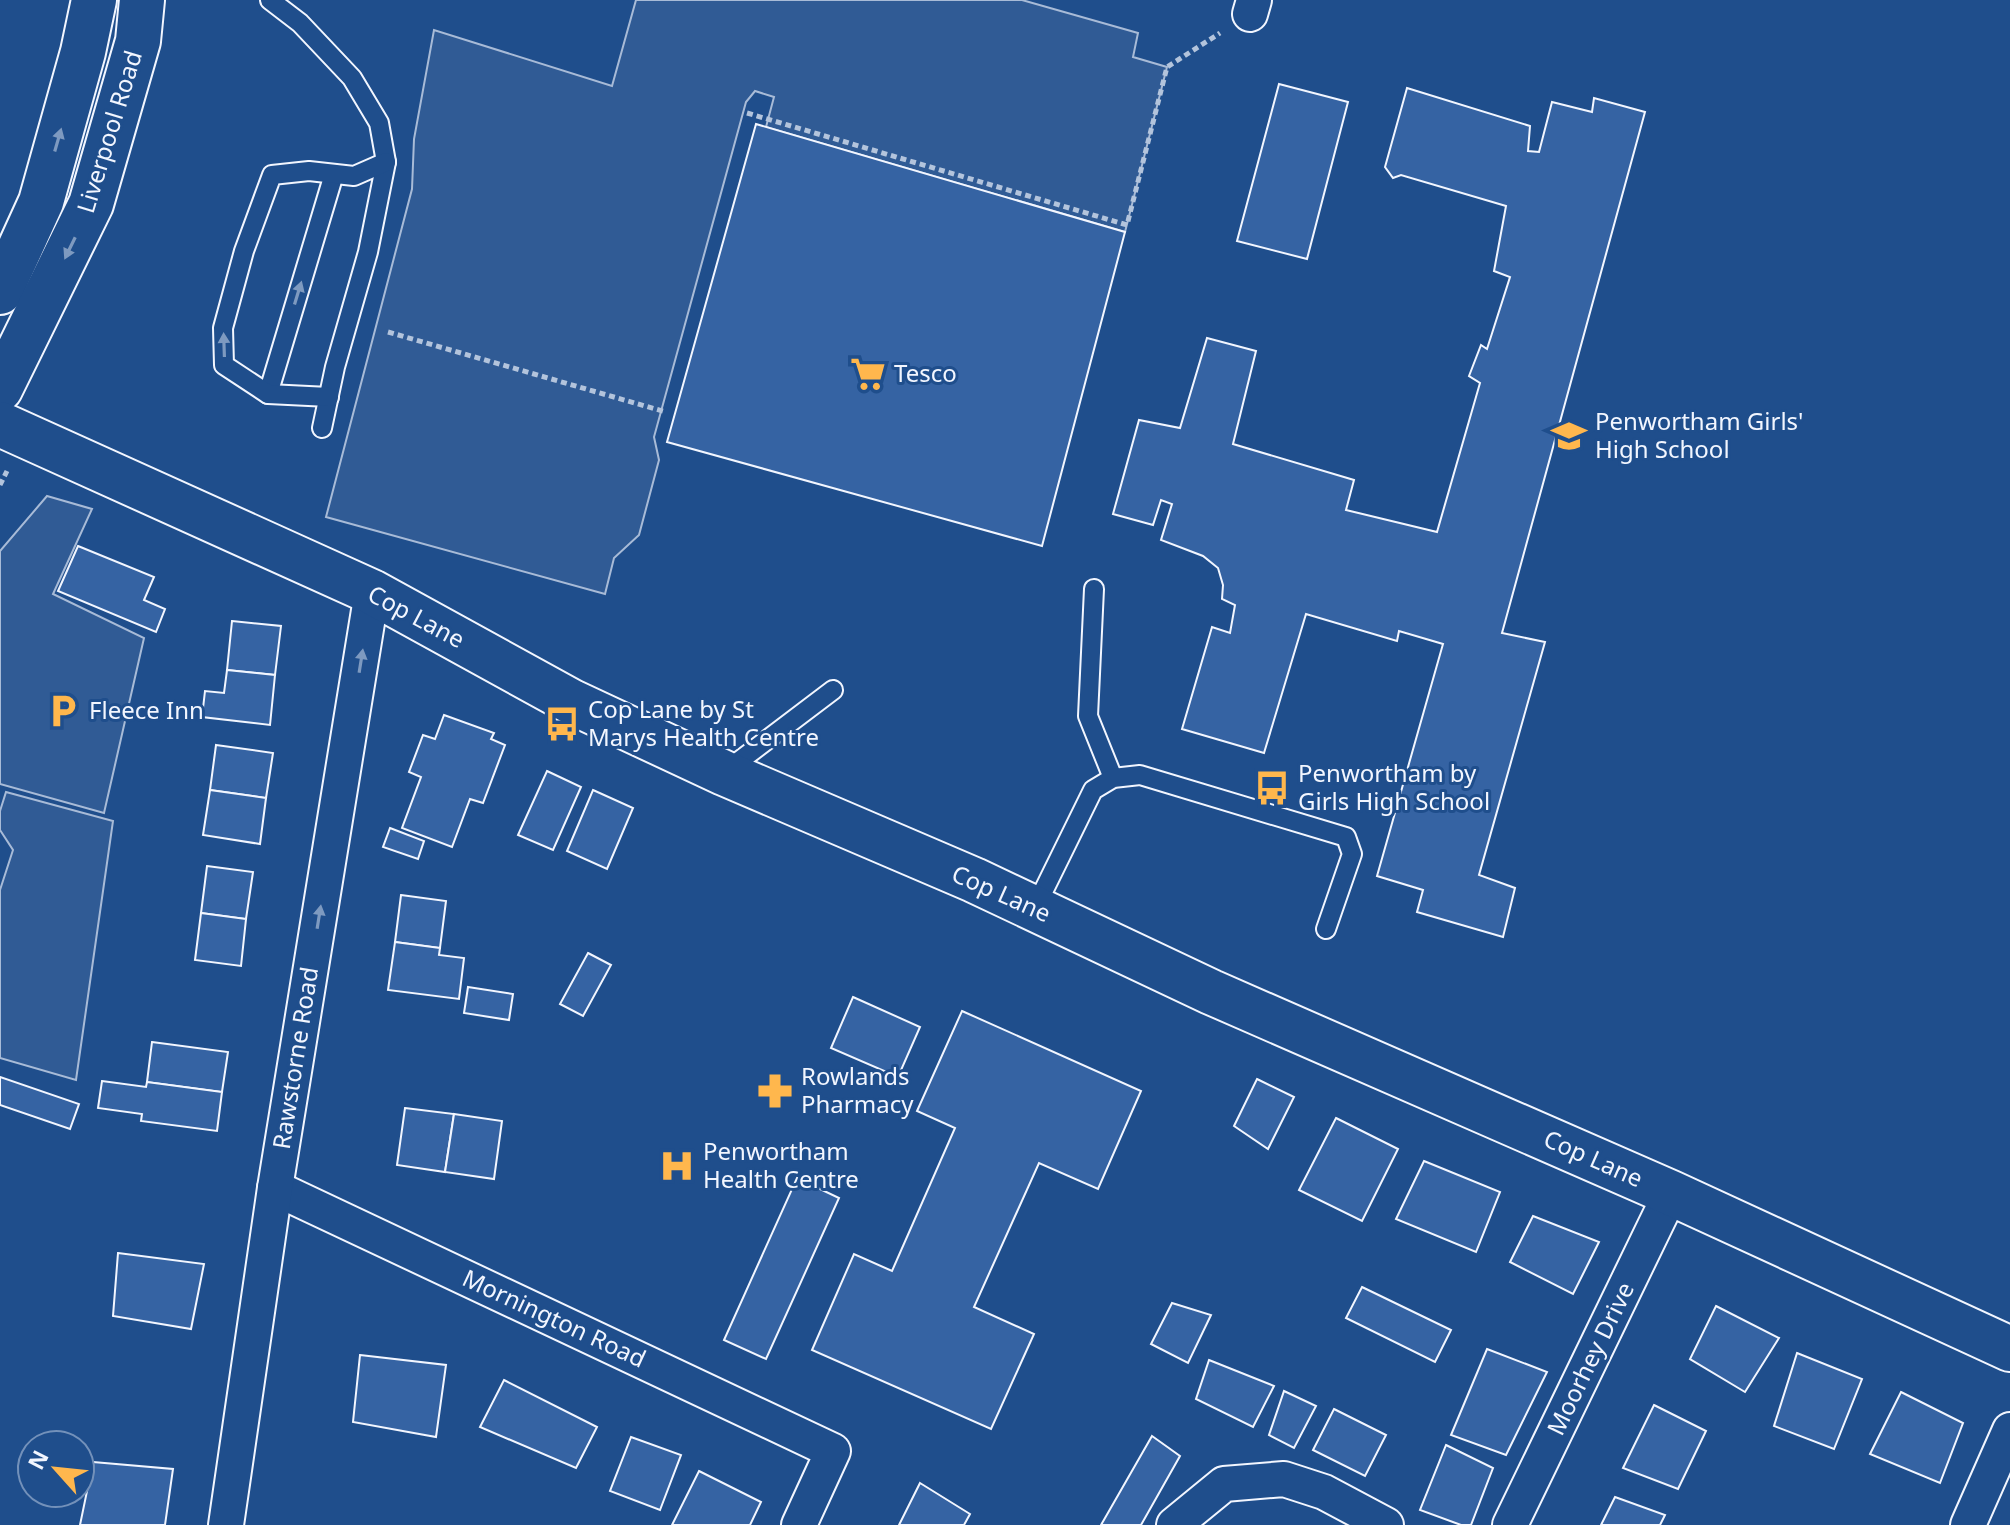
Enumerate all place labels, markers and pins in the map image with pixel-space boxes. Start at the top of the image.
supermarket icon: Tesco [849,355,887,393]
place label: Tesco [894,356,957,389]
place label: Penwortham Girls' High School [1595,404,1804,465]
school or university icon: Penwortham Girls' High School [1550,417,1588,455]
parking icon: Fleece Inn [44,692,82,730]
place label: Cop Lane by St Marys Health Centre [588,692,819,753]
place label: Fleece Inn [89,693,204,726]
bus stop icon: Cop Lane by St Marys Health Centre [543,705,581,743]
place label: Penwortham by Girls High School [1298,756,1490,817]
bus stop icon: Penwortham by Girls High School [1253,769,1291,807]
place label: Rowlands Pharmacy [801,1059,914,1120]
pharmacy icon: Rowlands Pharmacy [756,1072,794,1110]
place label: Penwortham Health Centre [703,1134,859,1195]
hospital icon: Penwortham Health Centre [658,1147,696,1185]

